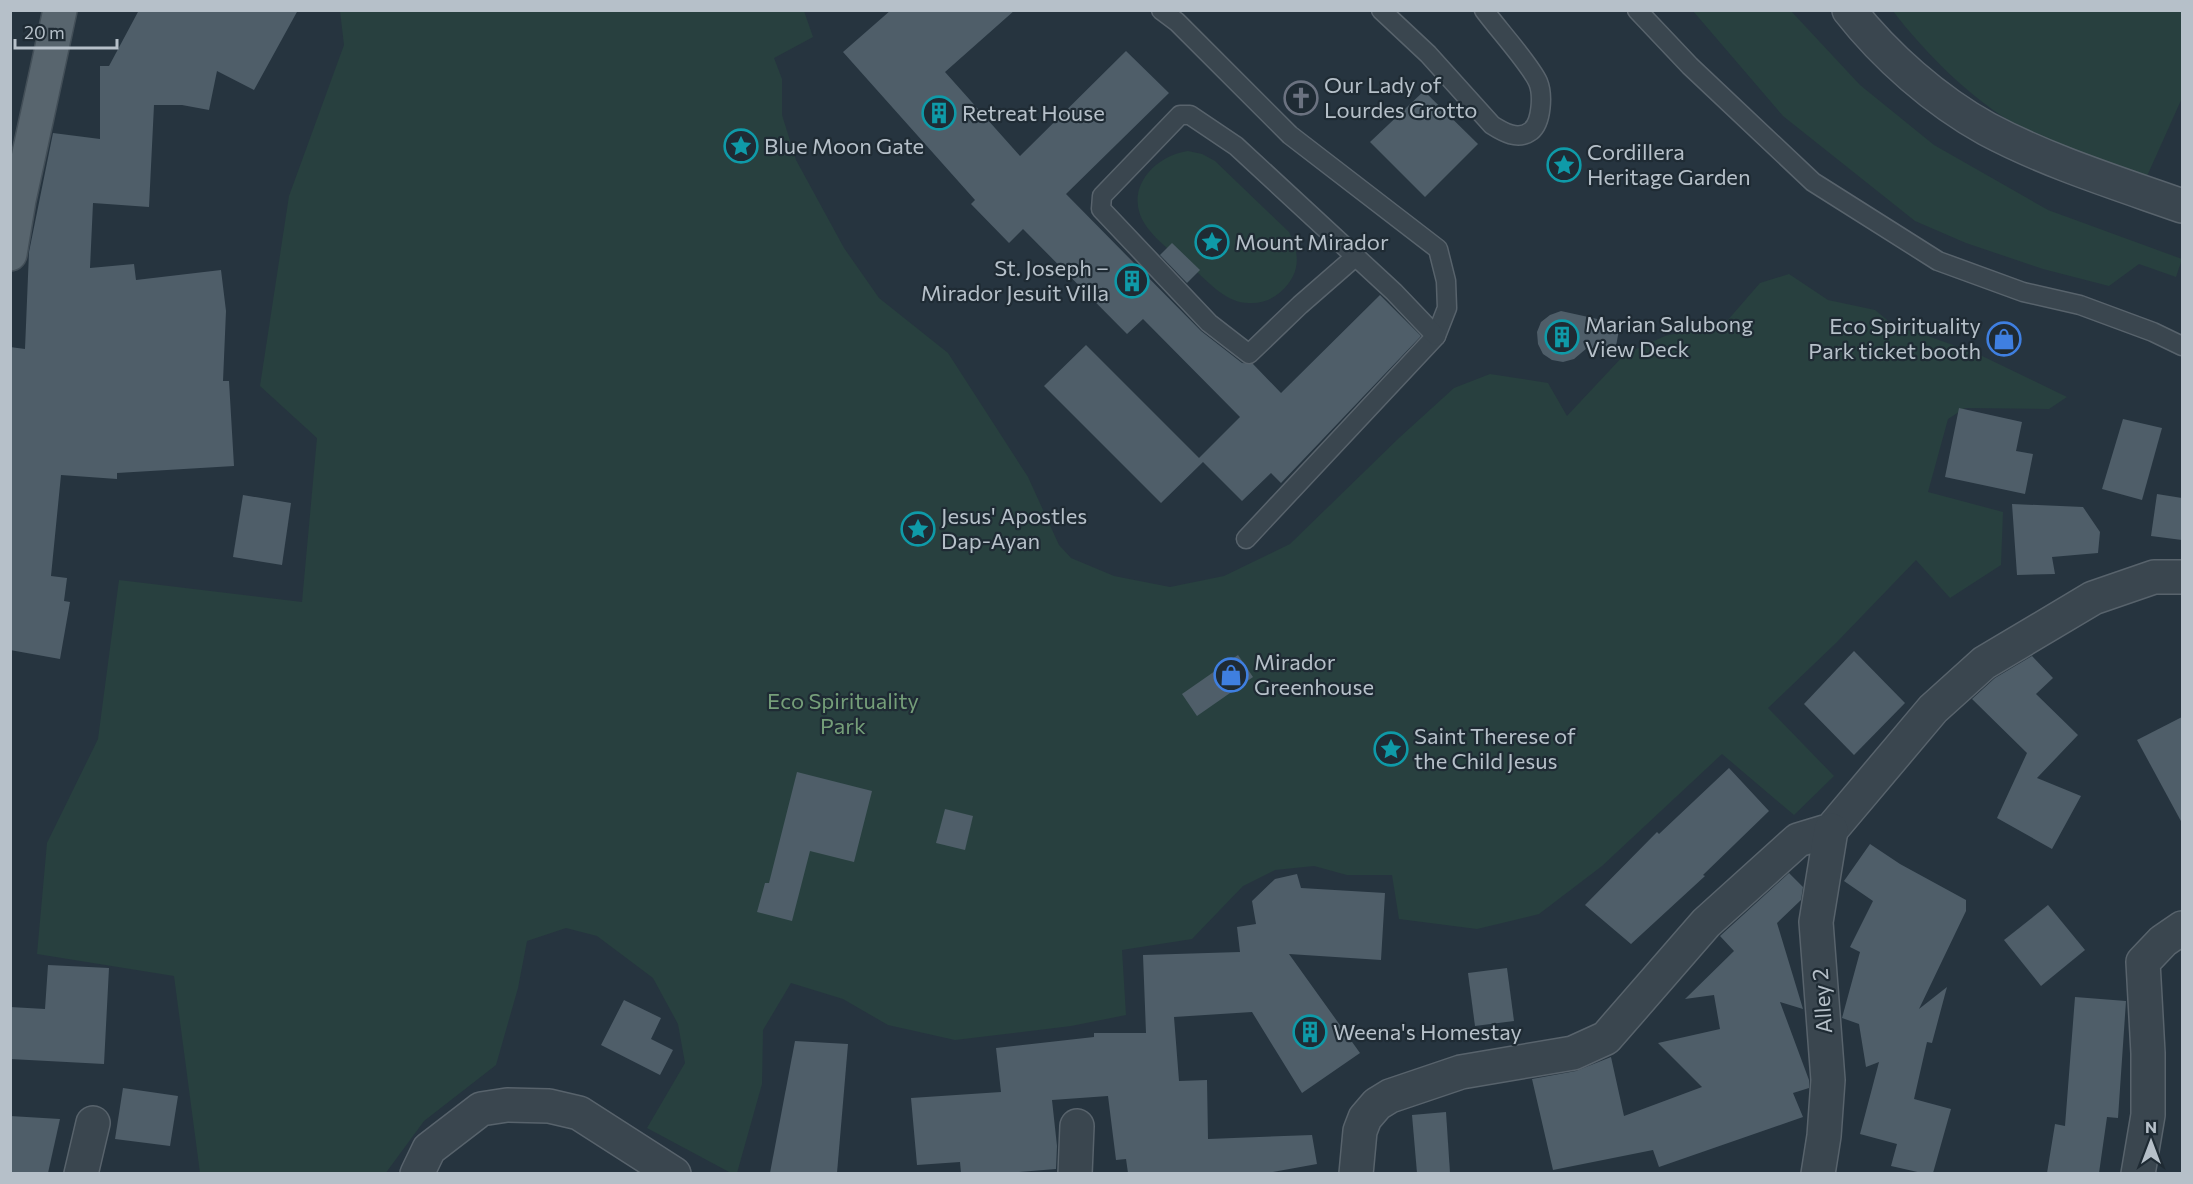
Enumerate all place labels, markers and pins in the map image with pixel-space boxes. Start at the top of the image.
place label: Our Lady of Lourdes Grotto [1324,71,1478,123]
church icon: Our Lady of Lourdes Grotto [1283,80,1319,116]
building icon: Retreat House [921,95,957,131]
place label: Retreat House [962,99,1105,126]
place icon: Blue Moon Gate [723,128,759,164]
place label: Blue Moon Gate [764,132,924,159]
place label: Cordillera Heritage Garden [1587,138,1751,190]
place icon: Cordillera Heritage Garden [1546,147,1582,183]
place icon: Mount Mirador [1194,224,1230,260]
place label: Mount Mirador [1235,228,1389,255]
place label: St. Joseph – Mirador Jesuit Villa [921,254,1109,306]
building icon: St. Joseph – Mirador Jesuit Villa [1114,263,1150,299]
place label: Marian Salubong View Deck [1585,310,1753,362]
place label: Eco Spirituality Park ticket booth [1808,312,1981,364]
building icon: Marian Salubong View Deck [1544,319,1580,355]
shop icon: Eco Spirituality Park ticket booth [1986,321,2022,357]
place label: Jesus' Apostles Dap-Ayan [941,502,1087,554]
place icon: Jesus' Apostles Dap-Ayan [900,511,936,547]
place label: Mirador Greenhouse [1254,648,1374,700]
shop icon: Mirador Greenhouse [1213,657,1249,693]
place label: Saint Therese of the Child Jesus [1414,722,1576,774]
place icon: Saint Therese of the Child Jesus [1373,731,1409,767]
building icon: Weena's Homestay [1292,1014,1328,1050]
place label: Weena's Homestay [1333,1018,1522,1045]

